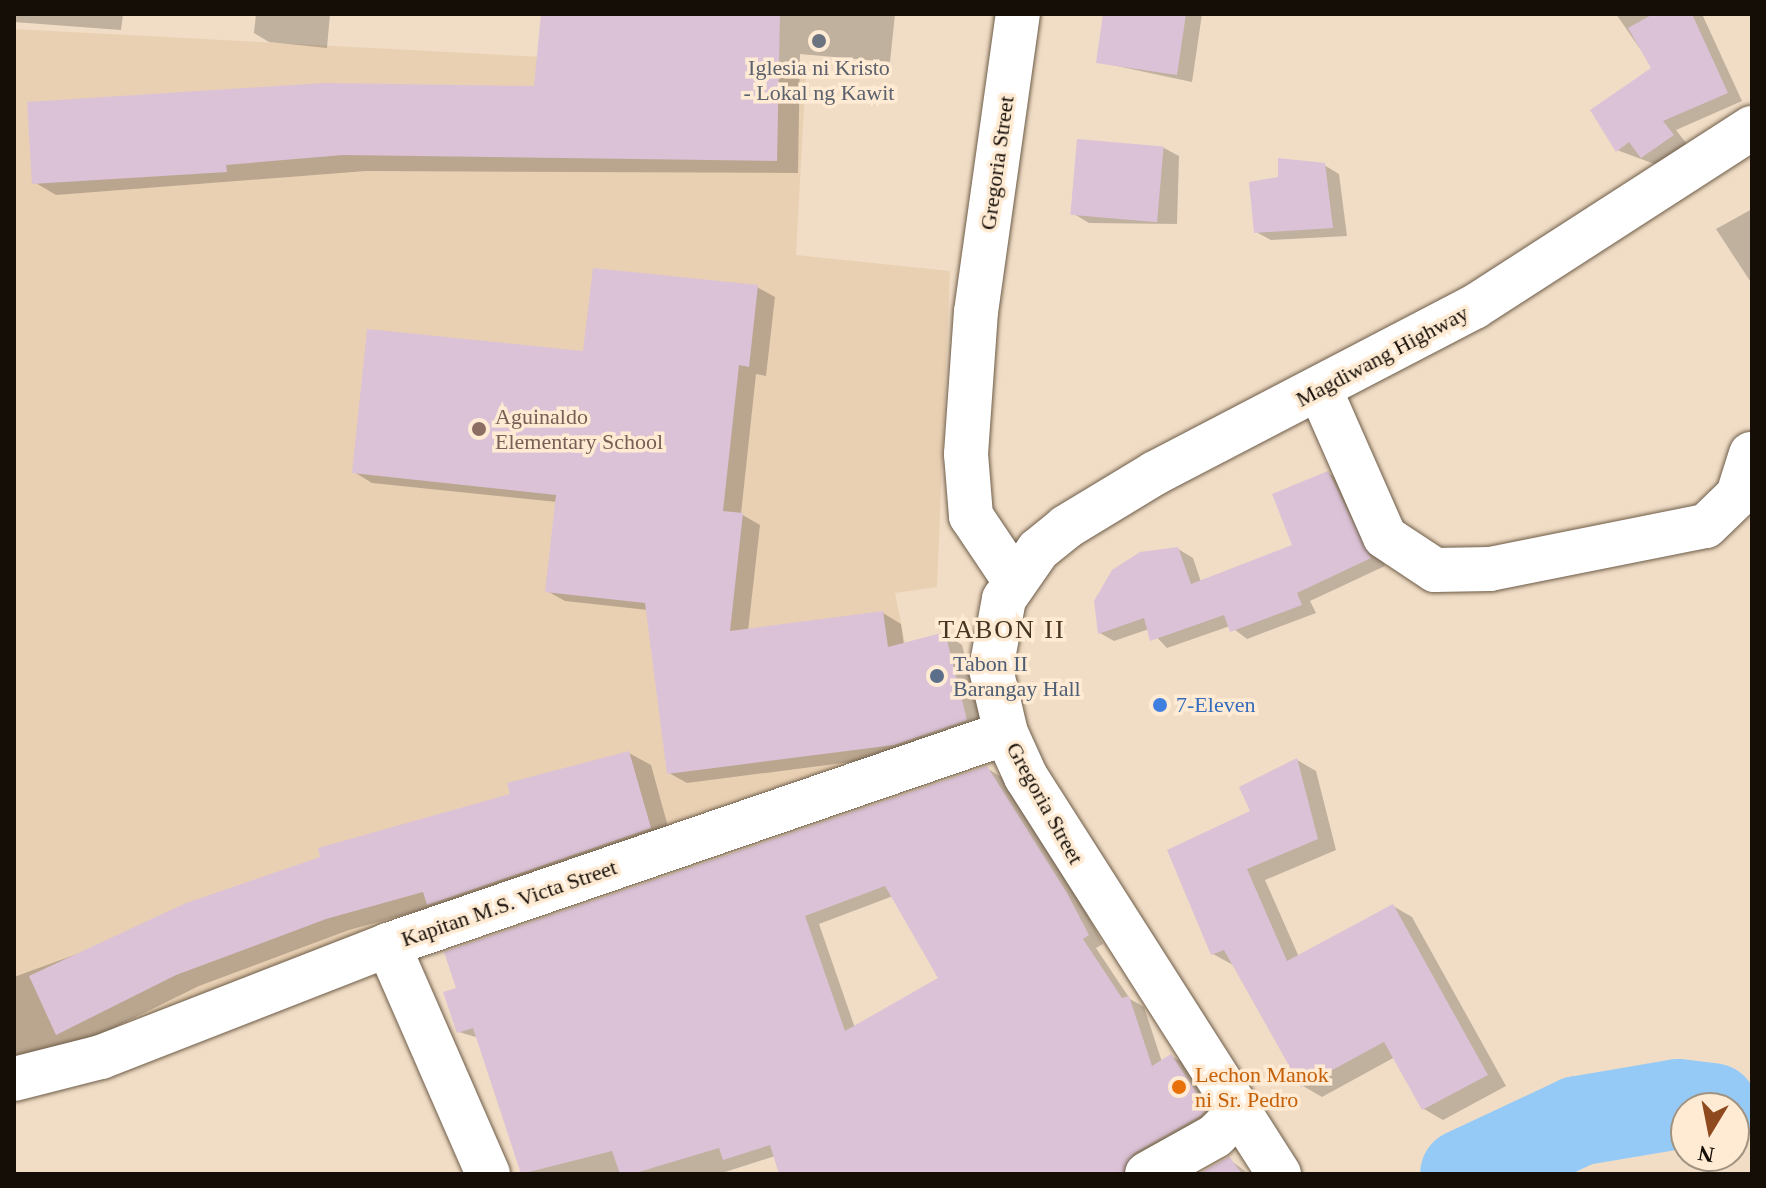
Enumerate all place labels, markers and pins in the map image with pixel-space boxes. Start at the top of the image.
marker: Iglesia ni Kristo - Lokal ng Kawit [810,32,828,50]
place label: Iglesia ni Kristo - Lokal ng Kawit [744,54,894,106]
place label: Aguinaldo Elementary School [495,403,663,454]
marker: Aguinaldo Elementary School [470,420,488,438]
place label: Tabon II Barangay Hall [953,650,1081,702]
marker: Tabon II Barangay Hall [928,667,946,685]
place label: 7-Eleven [1176,692,1255,718]
marker: 7-Eleven [1151,696,1169,714]
place label: Lechon Manok ni Sr. Pedro [1195,1061,1329,1112]
marker: Lechon Manok ni Sr. Pedro [1170,1078,1188,1096]

